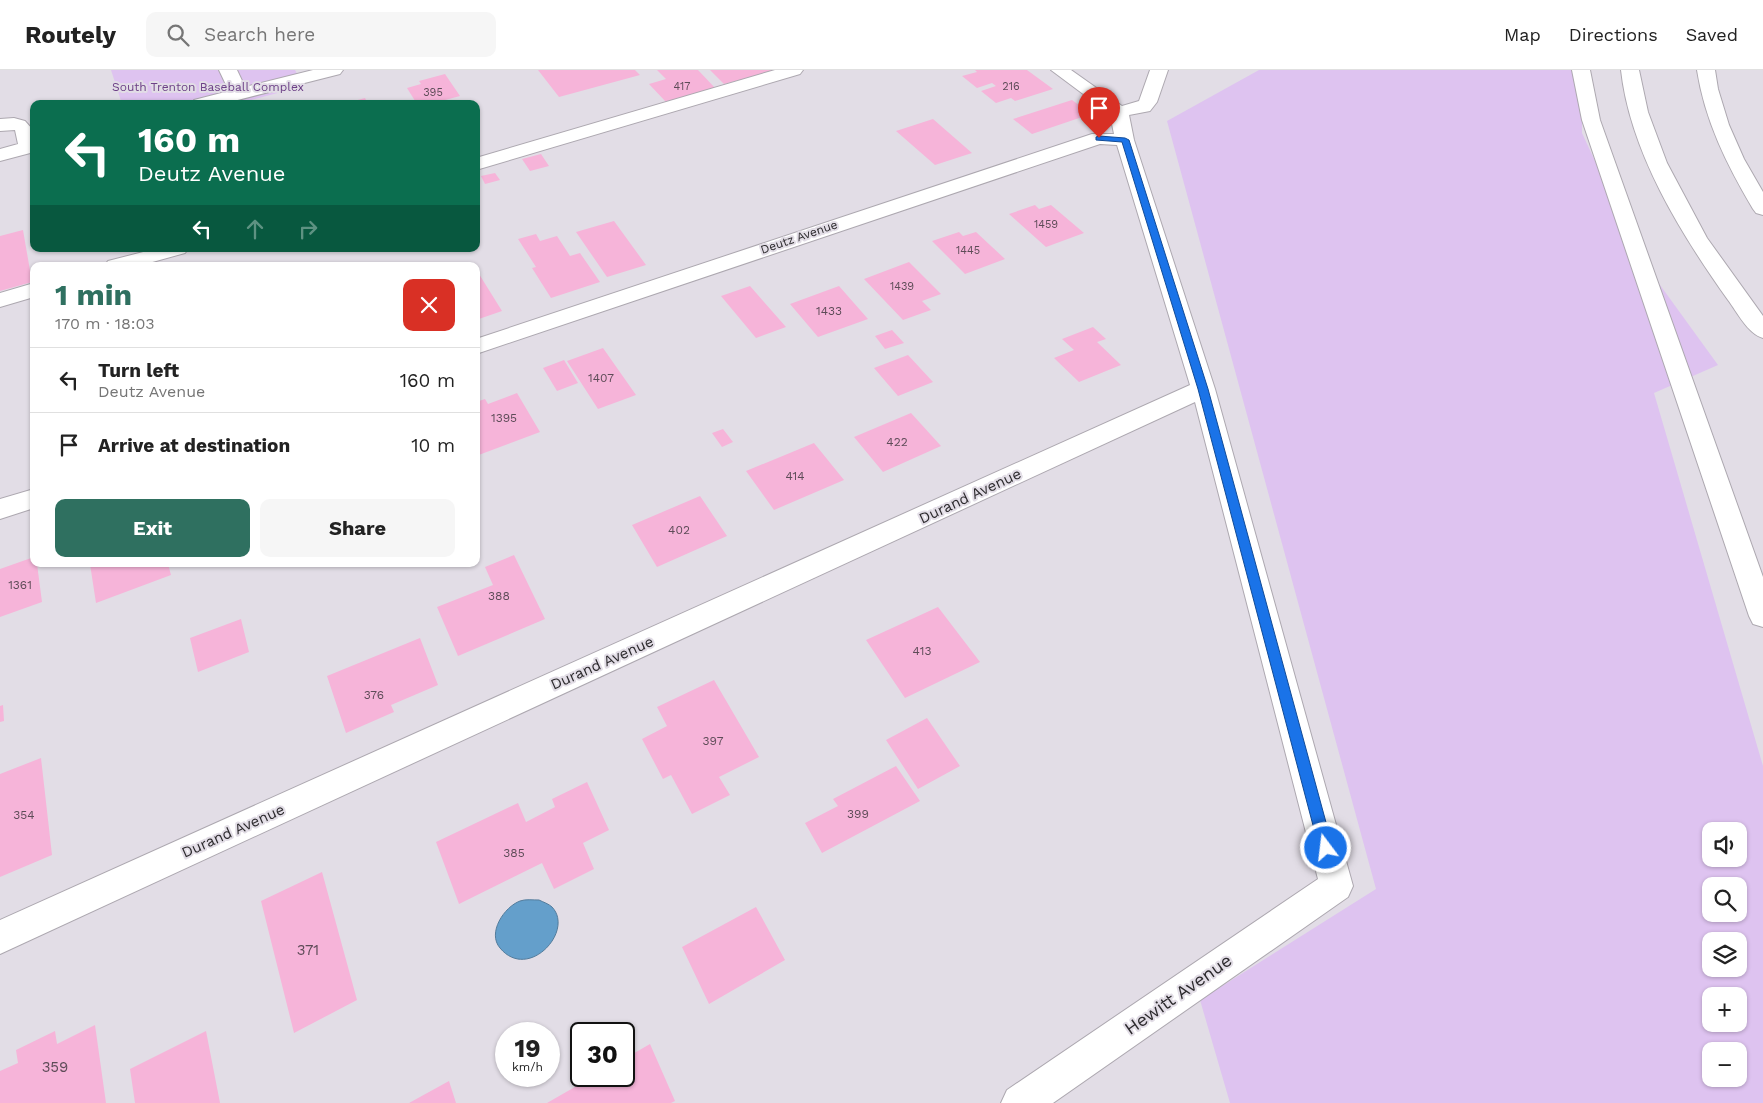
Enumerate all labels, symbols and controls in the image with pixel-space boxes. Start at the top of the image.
search box [146,12,496,57]
text: Routely [25,21,116,49]
icon: search [164,21,192,49]
text: Search here [204,23,315,46]
text: Map [1504,24,1541,45]
text: Directions [1569,24,1658,45]
text: Saved [1686,24,1738,45]
park label: South Trenton Baseball Complex [112,80,304,94]
house number: 417 [673,80,691,93]
house number: 216 [1002,80,1020,93]
house number: 395 [423,86,443,99]
pin [1078,87,1120,138]
icon: arrive [1085,94,1113,122]
text: 160 m [138,119,240,161]
icon: left [55,120,120,185]
text: Deutz Avenue [138,161,286,186]
icon: left [188,215,216,243]
icon: ahead [241,215,269,243]
icon: right [294,215,322,243]
street label: Deutz Avenue [759,217,839,257]
house number: 1459 [1034,218,1058,231]
house number: 1445 [956,244,980,257]
text: 1 min [55,277,132,312]
button: close [403,279,455,331]
house number: 1439 [890,280,914,293]
house number: 1433 [816,304,842,318]
text: 170 m · 18:03 [55,314,155,333]
text: Turn left [98,359,179,382]
icon: left [55,366,83,394]
text: 160 m [400,369,455,392]
house number: 1407 [588,371,614,385]
text: Deutz Avenue [98,382,205,401]
house number: 1395 [491,411,517,425]
icon: arrive [55,431,83,459]
text: Arrive at destination [98,434,290,457]
text: 10 m [411,434,455,457]
house number: 422 [886,435,908,449]
street label: Durand Avenue [916,464,1024,528]
house number: 414 [785,469,805,483]
button: Exit [55,499,250,557]
button: Share [260,499,455,557]
house number: 402 [668,523,690,537]
house number: 1361 [8,578,32,592]
house number: 388 [488,589,510,603]
street label: Durand Avenue [548,632,656,694]
house number: 413 [913,644,931,658]
house number: 376 [364,688,384,702]
house number: 397 [703,734,724,748]
street label: Durand Avenue [179,800,287,862]
house number: 399 [847,807,869,821]
house number: 354 [13,808,35,822]
position arrow [1299,821,1351,873]
map controls [1702,822,1747,1087]
button: sound [1702,822,1747,867]
house number: 385 [503,846,525,860]
button: search [1702,877,1747,922]
button: layers [1702,932,1747,977]
house number: 371 [297,941,319,959]
street label: Hewitt Avenue [1120,949,1236,1039]
button: + [1702,987,1747,1032]
speed limit sign: 30 [570,1022,635,1087]
text: 19 [514,1034,541,1063]
button: − [1702,1042,1747,1087]
house number: 359 [42,1058,68,1076]
text: km/h [512,1060,543,1074]

